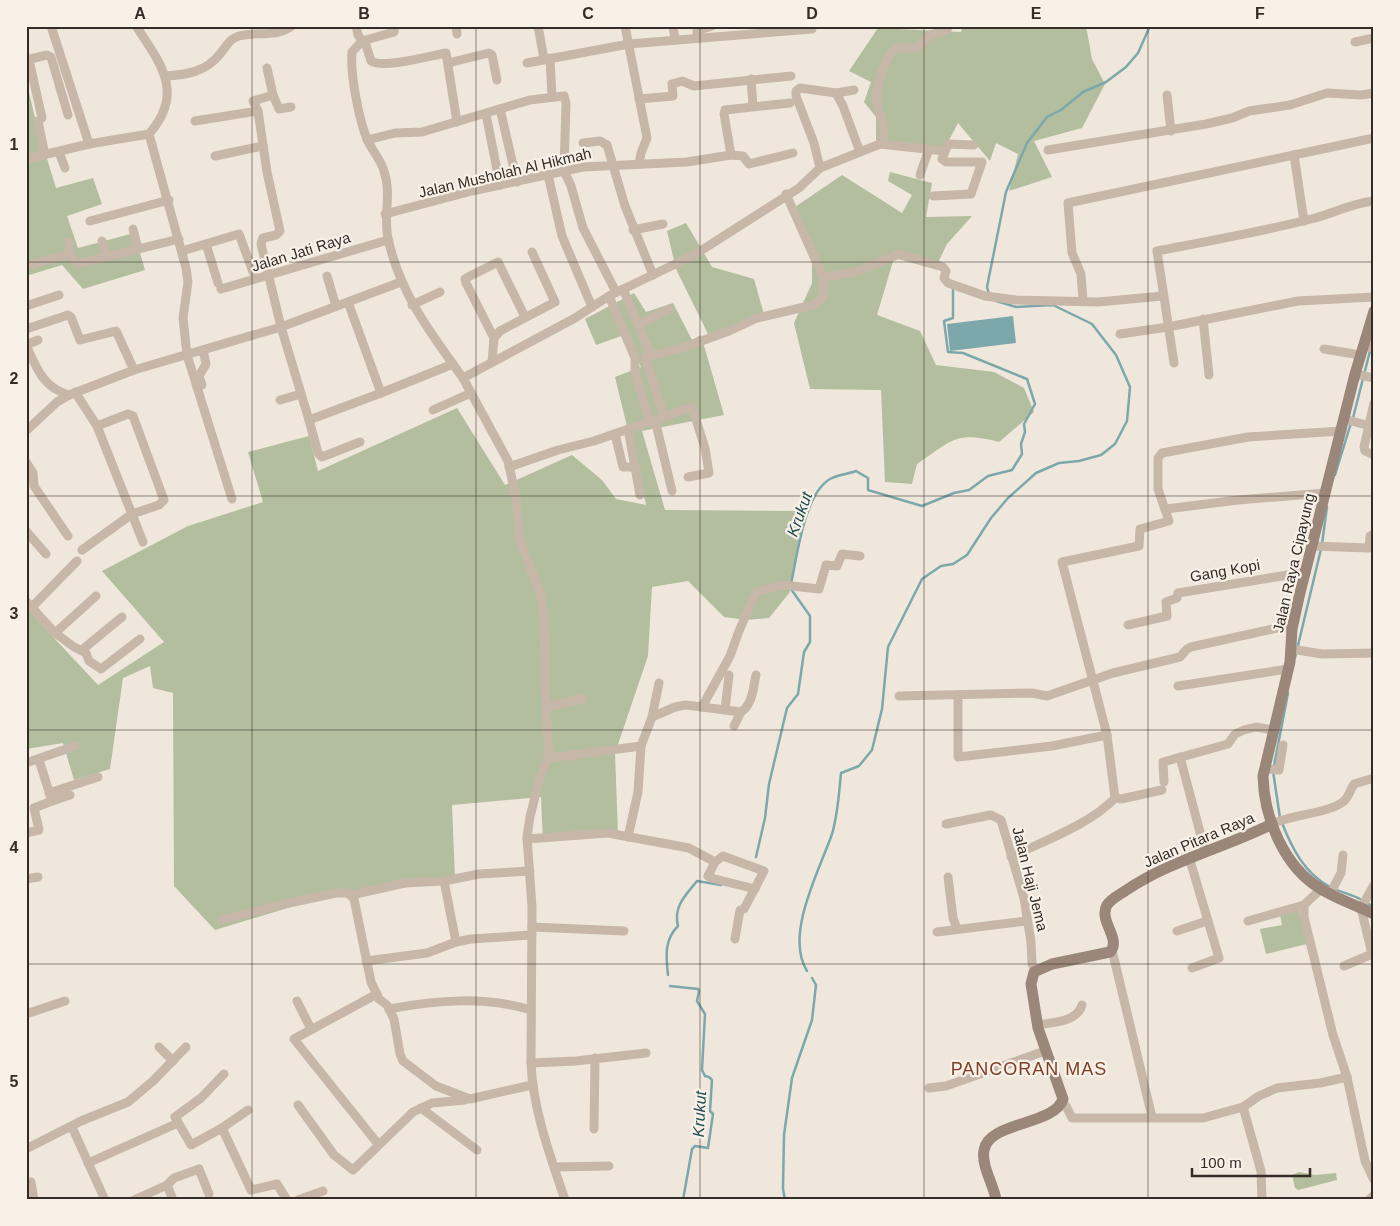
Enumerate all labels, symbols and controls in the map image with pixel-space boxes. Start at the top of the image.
text: A [134,5,146,22]
text: B [358,5,370,22]
text: C [582,5,594,22]
text: D [806,5,818,22]
text: E [1031,5,1042,22]
text: F [1255,5,1265,22]
text: 1 [10,136,19,153]
street label: Jalan Musholah Al Hikmah [417,144,593,201]
street label: Jalan Jati Raya [249,228,353,275]
text: 2 [10,370,19,387]
water label: Krukut [784,489,816,539]
street label: Jalan Raya Cipayung [1269,492,1318,634]
street label: Gang Kopi [1189,556,1261,585]
text: 3 [10,605,19,622]
street label: Jalan Pitara Raya [1141,808,1257,870]
street label: Jalan Haji Jema [1009,825,1052,933]
text: 4 [10,839,19,856]
district label: PANCORAN MAS [951,1059,1107,1079]
text: 5 [10,1073,19,1090]
water label: Krukut [690,1090,709,1138]
scale bar [1192,1146,1310,1178]
text: 100 m [1200,1154,1242,1171]

